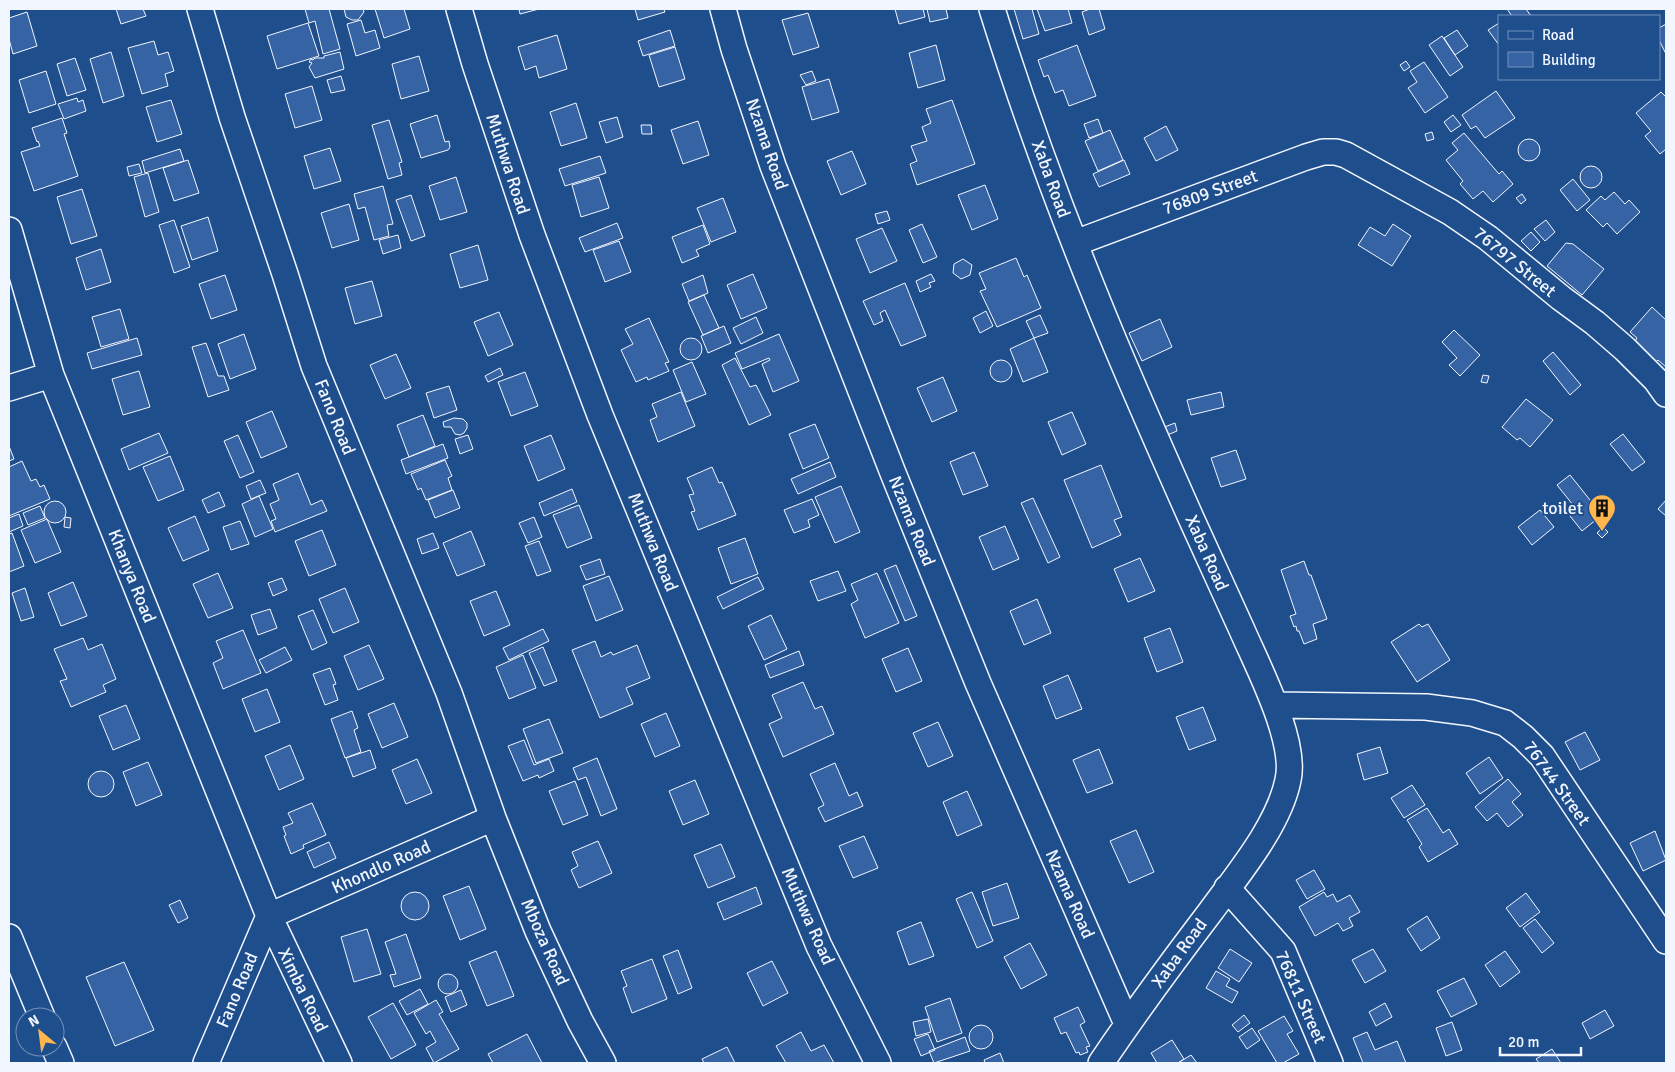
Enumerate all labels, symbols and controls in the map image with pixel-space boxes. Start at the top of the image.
legend [1498,15,1660,80]
text: Road [1542,26,1574,44]
text: Building [1542,51,1596,69]
street label: Nzama Road [741,95,793,193]
street label: Muthwa Road [481,111,535,217]
street label: Xaba Road [1027,137,1075,221]
street label: 76809 Street [1160,165,1260,219]
street label: 76797 Street [1469,222,1561,302]
street label: Fano Road [310,376,360,458]
street label: Nzama Road [884,473,940,569]
street label: Muthwa Road [623,489,683,595]
building icon: toilet [1587,493,1617,532]
place label: toilet [1542,497,1583,519]
street label: Xaba Road [1181,512,1233,594]
street label: Khanya Road [103,526,161,626]
street label: 76744 Street [1519,736,1595,830]
street label: Khondlo Road [328,835,434,899]
street label: Nzama Road [1041,846,1099,942]
street label: Muthwa Road [777,864,839,968]
street label: Mboza Road [516,895,574,989]
street label: Xaba Road [1146,914,1212,992]
street label: Ximba Road [273,944,333,1036]
street label: 76811 Street [1271,947,1331,1047]
street label: Fano Road [211,949,263,1031]
north arrow [15,1007,65,1057]
text: N [26,1011,42,1031]
scale bar [1500,1024,1581,1056]
text: 20 m [1508,1033,1539,1051]

